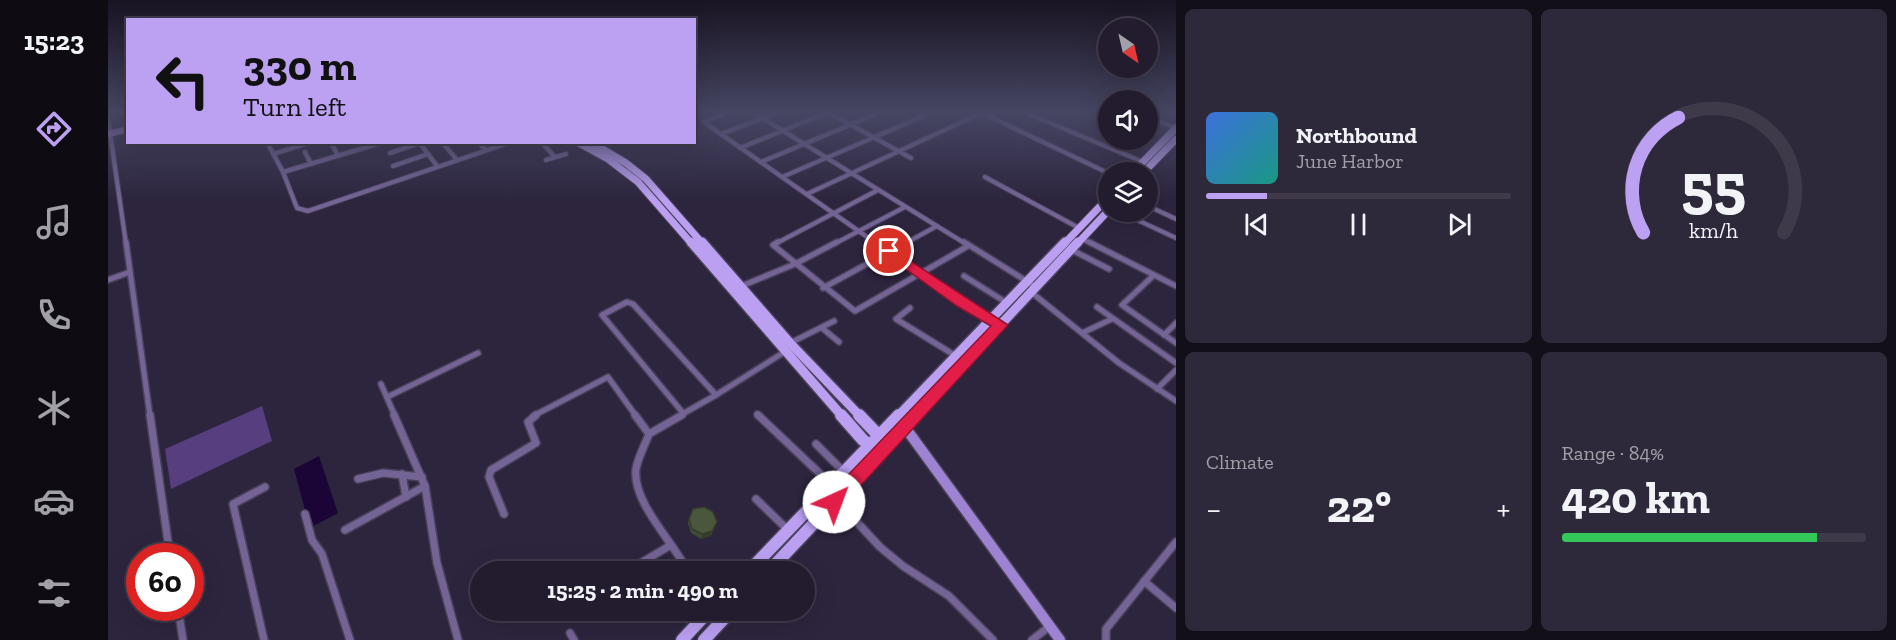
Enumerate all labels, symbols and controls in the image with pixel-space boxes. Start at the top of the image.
north arrow [1098,18,1158,78]
map controls [1098,18,1158,222]
text: 15:23 [24,25,84,57]
text: 330 m [243,40,357,91]
icon: left [144,42,222,120]
button: sound [1098,90,1158,150]
text: Turn left [243,91,346,123]
icon: directions [33,108,75,150]
text: Northbound [1296,122,1417,149]
text: 55 [1681,148,1746,223]
text: June Harbor [1296,149,1404,173]
button: layers [1098,162,1158,222]
icon: music [33,201,75,243]
icon: previous [1240,208,1273,241]
icon: pause [1342,208,1375,241]
icon: next [1443,208,1476,241]
text: km/h [1689,219,1738,244]
pin [863,225,914,276]
icon: arrive [872,234,905,267]
icon: phone [33,294,75,336]
icon: climate [33,387,75,429]
text: Range · 84% [1562,441,1664,465]
text: Climate [1206,450,1274,474]
position arrow [802,470,866,534]
text: 420 km [1562,471,1710,525]
icon: car [33,480,75,522]
text: 22° [1327,480,1391,534]
text: − [1206,489,1221,528]
text: + [1497,489,1511,528]
speed limit sign: 60 [126,543,204,621]
icon: filters [33,572,75,614]
text: 15:25 · 2 min · 490 m [547,577,738,604]

